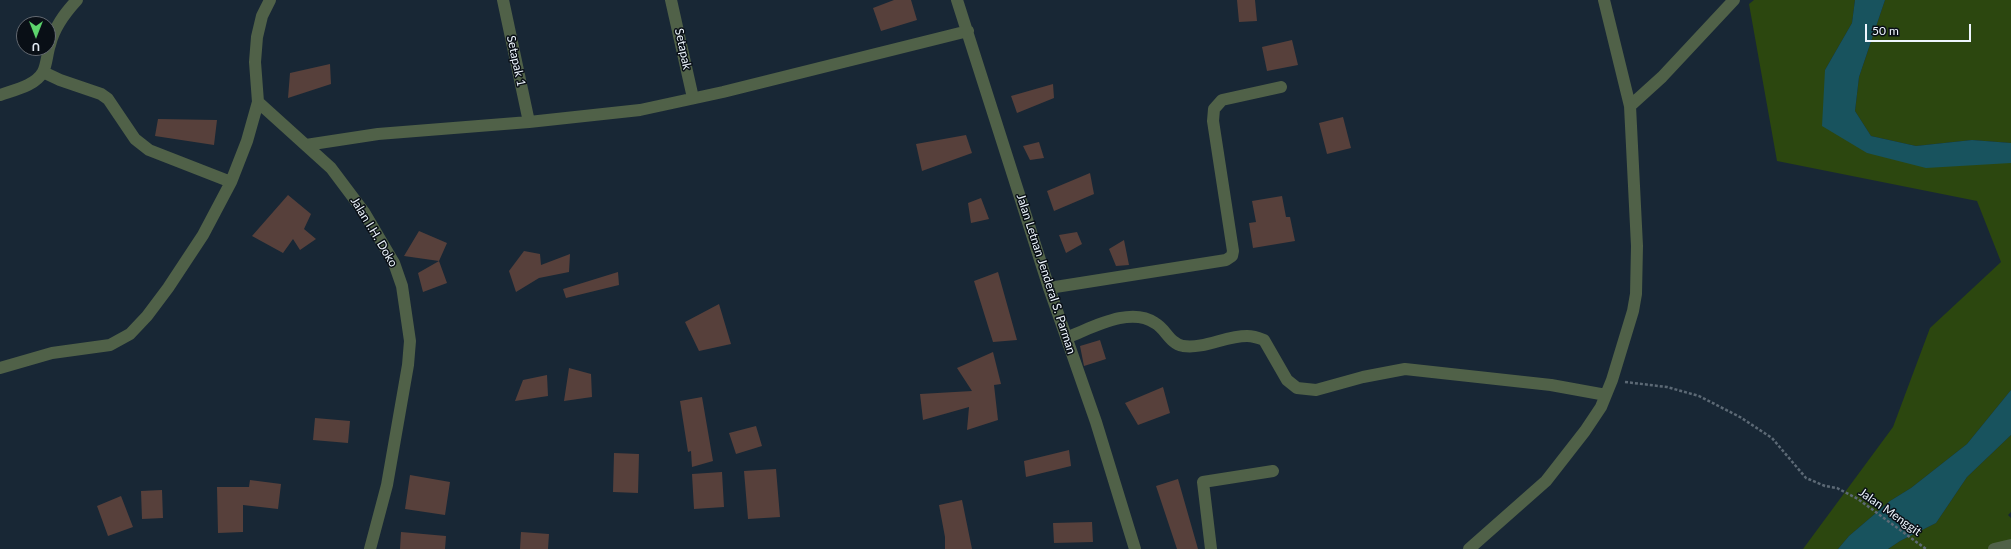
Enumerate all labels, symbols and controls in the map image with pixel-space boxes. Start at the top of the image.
north arrow [16,16,56,56]
scale bar [1867,16,1973,42]
text: 50 m [1872,23,1899,38]
street label: Setapak [672,27,694,71]
street label: Setapak 1 [504,34,528,88]
text: U [32,41,40,54]
street label: Jalan Letnan Jenderal S. Parman [1013,192,1079,356]
street label: Jalan I.H. Doko [347,194,401,270]
street label: Jalan Menggit [1856,485,1924,539]

